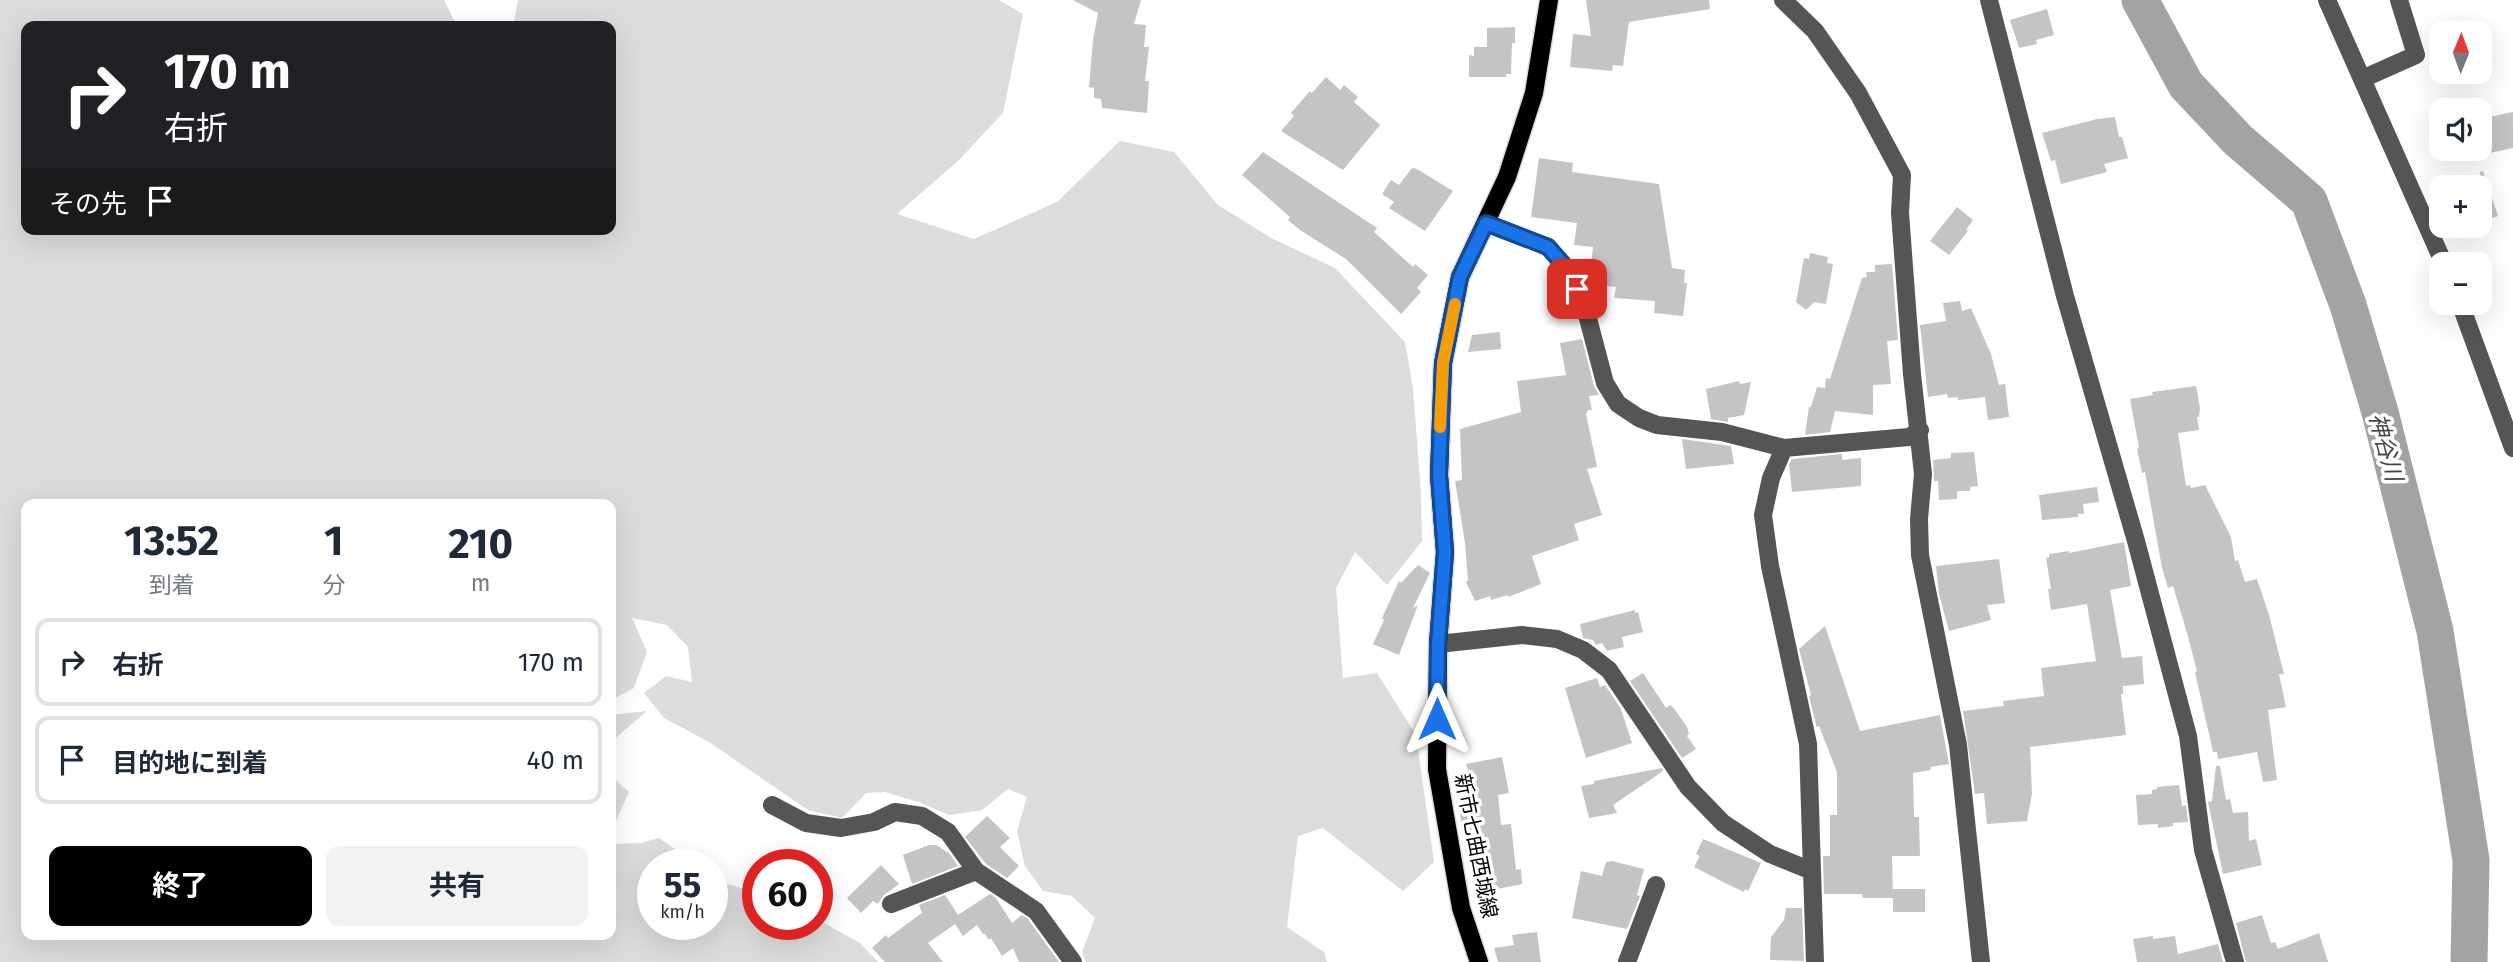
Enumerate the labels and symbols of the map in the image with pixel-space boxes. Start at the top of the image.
north arrow [2429,21,2492,84]
pin [1547,259,1607,319]
water label: 神谷川 [2364,410,2409,487]
position arrow [1400,682,1474,756]
street label: 新市七曲西城線 [1449,771,1503,921]
speed limit sign: 60 [742,849,833,940]

